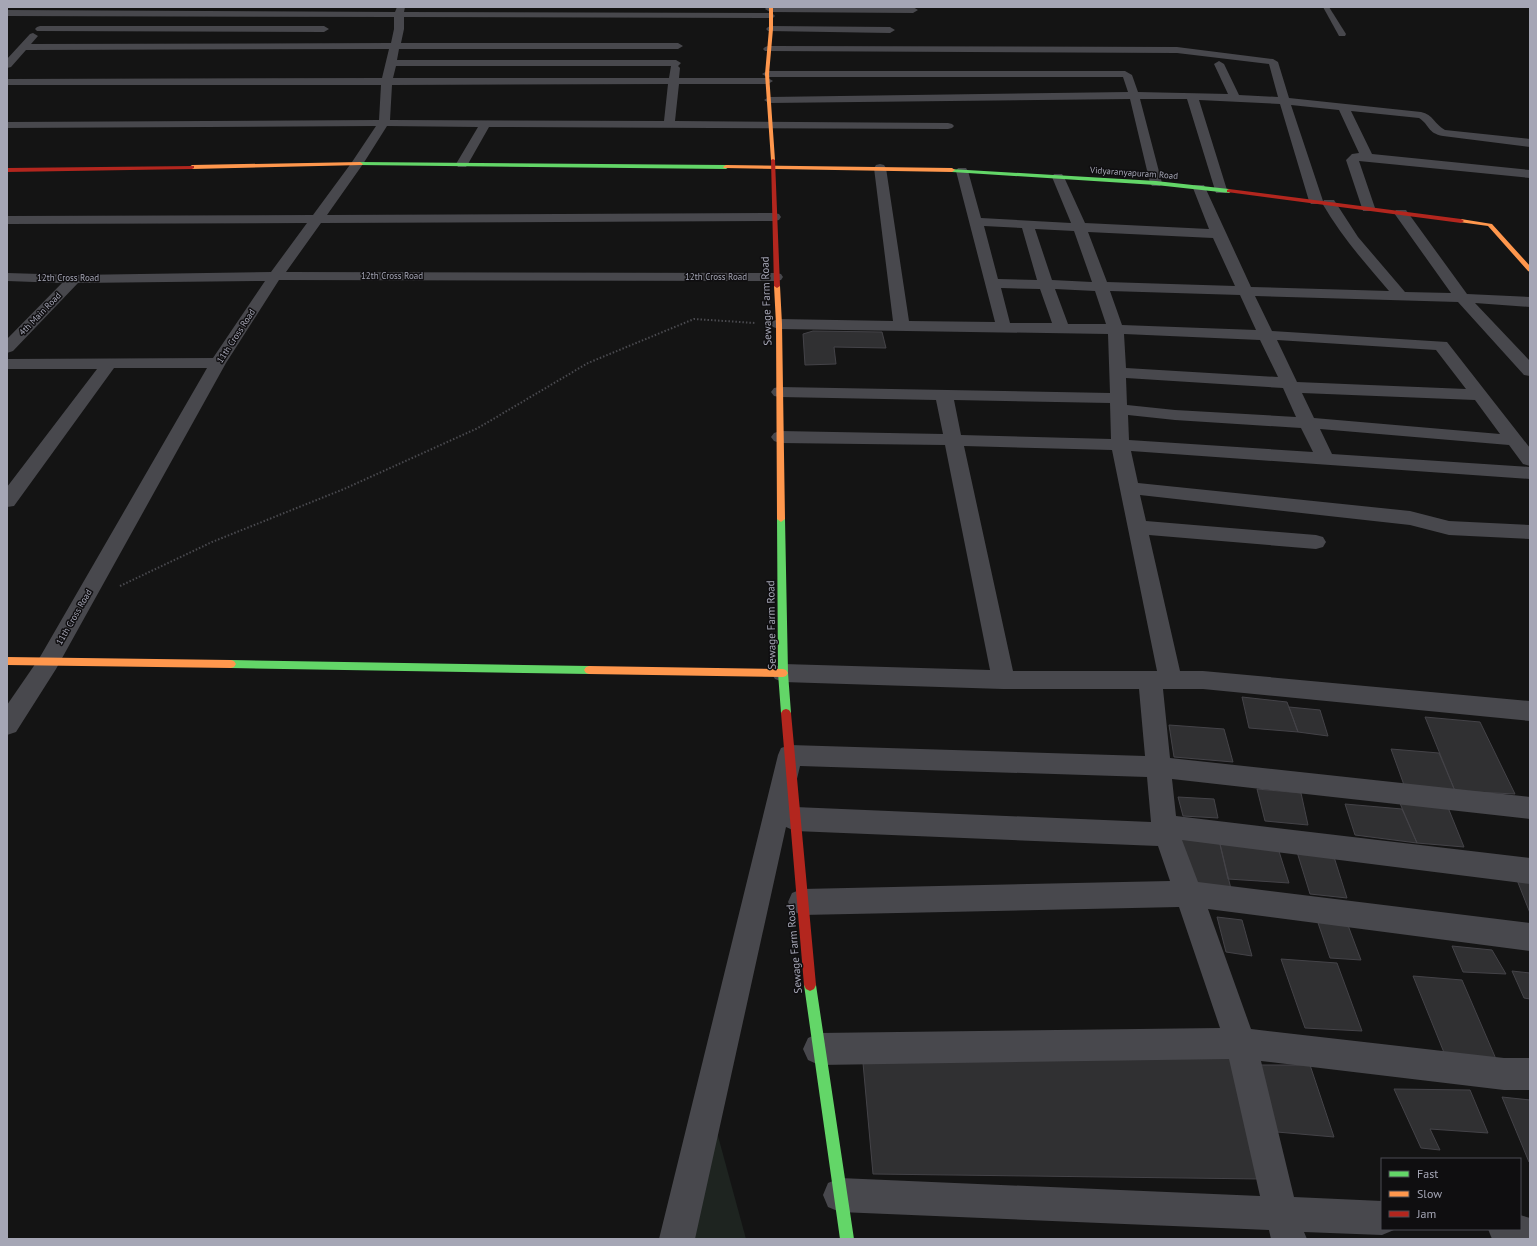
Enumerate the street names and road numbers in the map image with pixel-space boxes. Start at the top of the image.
street label: Vidyaranyapuram Road [1089,164,1179,181]
street label: Sewage Farm Road [757,256,775,346]
street label: 12th Cross Road [361,270,423,281]
street label: 12th Cross Road [685,271,747,282]
street label: 12th Cross Road [37,272,99,283]
street label: 4th Main Road [16,290,63,337]
street label: 11th Cross Road [214,307,257,365]
street label: Sewage Farm Road [763,580,779,670]
street label: 11th Cross Road [53,587,94,646]
street label: Sewage Farm Road [783,904,805,994]

